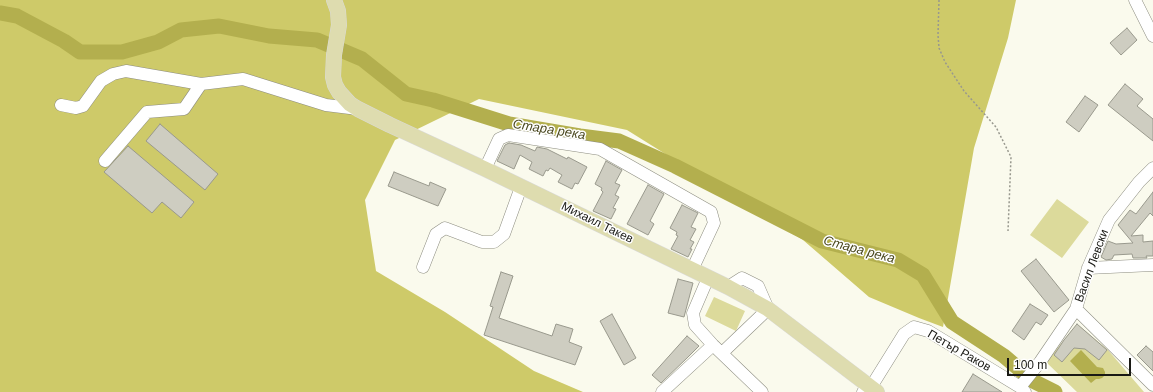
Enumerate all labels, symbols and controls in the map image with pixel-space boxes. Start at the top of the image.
water label: Стара река [512,117,586,143]
street label: Михаил Такев [559,199,635,247]
street label: Васил Левски [1072,228,1112,304]
water label: Стара река [822,233,896,267]
street label: Петър Раков [925,327,993,375]
scale bar [1009,350,1133,376]
text: 100 m [1014,358,1047,372]

